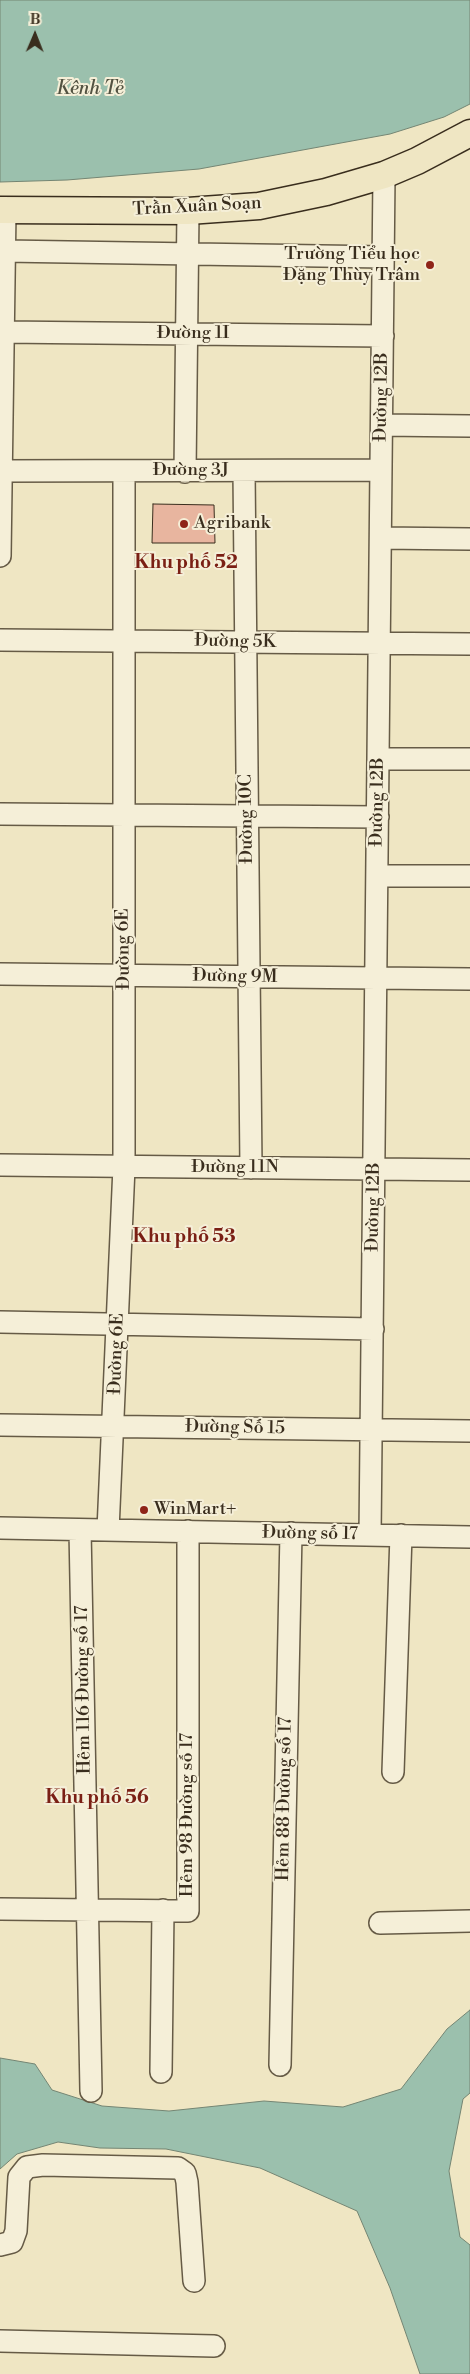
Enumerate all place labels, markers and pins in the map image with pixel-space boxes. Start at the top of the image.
place label: Trường Tiểu học Đặng Thùy Trâm [283,244,420,286]
marker: Trường Tiểu học Đặng Thùy Trâm [424,259,436,271]
place label: Agribank [194,513,270,535]
marker: Agribank [178,518,190,530]
place label: WinMart+ [154,1499,236,1521]
marker: WinMart+ [138,1504,150,1516]

